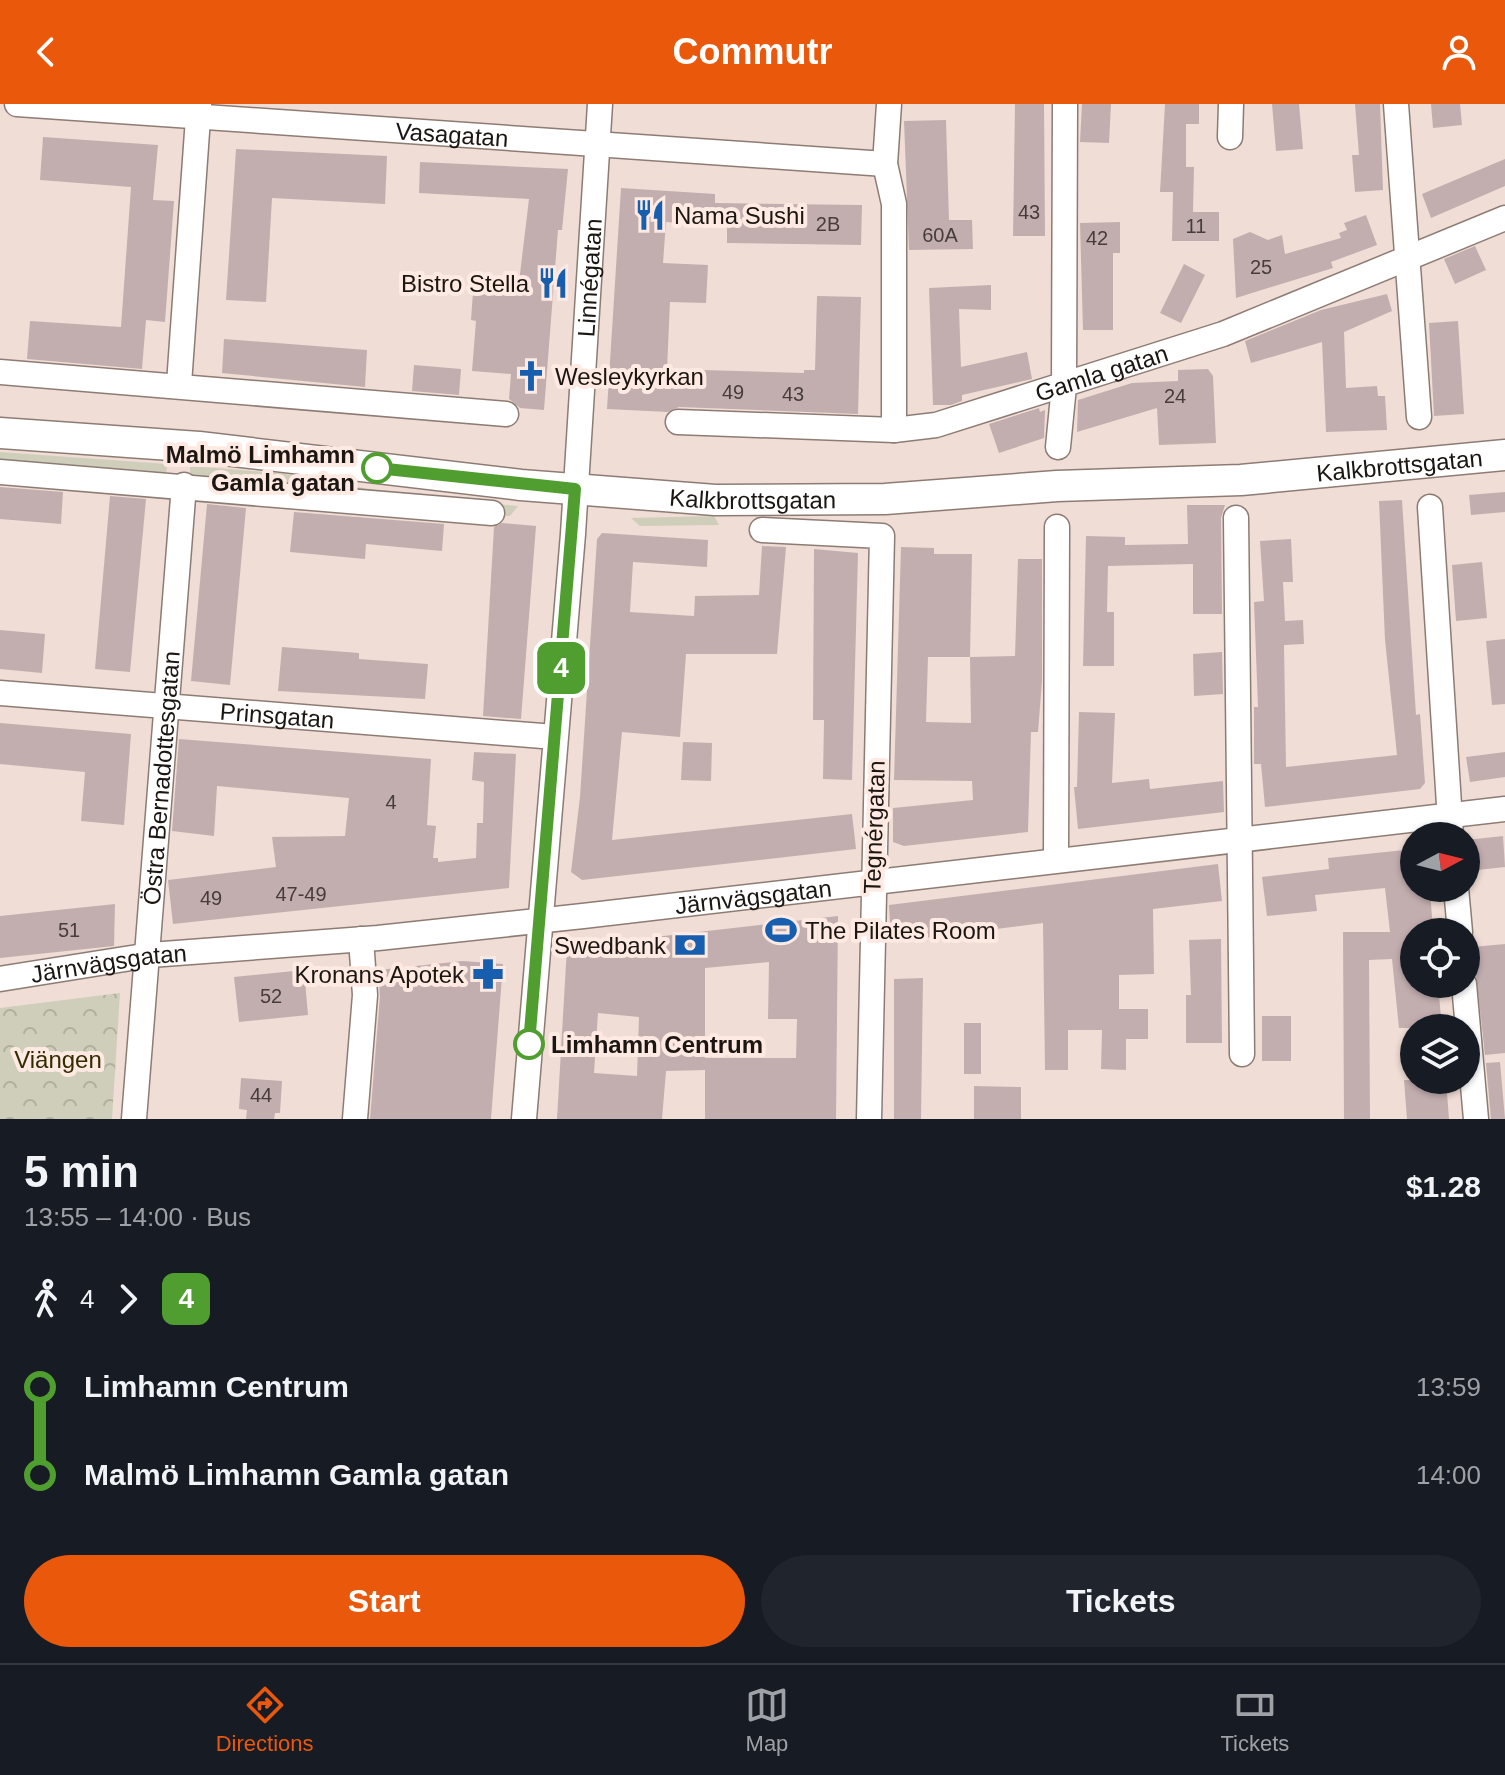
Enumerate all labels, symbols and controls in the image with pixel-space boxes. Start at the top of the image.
icon: back [24,30,68,74]
icon: person [1437,30,1481,74]
text: Commutr [673,31,833,72]
street label: Vasagatan [395,117,509,151]
restaurant icon: Nama Sushi [633,198,667,232]
house number: 43 [1018,201,1040,223]
place label: Nama Sushi [674,202,805,229]
house number: 2B [816,213,840,235]
house number: 11 [1186,215,1206,237]
street label: Linnégatan [572,217,606,338]
house number: 60A [922,224,958,246]
house number: 42 [1086,227,1108,249]
house number: 25 [1250,256,1272,278]
restaurant icon: Bistro Stella [536,266,570,300]
place label: Bistro Stella [401,270,530,297]
street label: Gamla gatan [1032,339,1171,406]
church icon: Wesleykyrkan [514,359,548,393]
place label: Wesleykyrkan [555,363,704,390]
house number: 49 [722,381,744,403]
house number: 43 [782,383,804,405]
house number: 24 [1164,385,1186,407]
place label: Malmö Limhamn Gamla gatan [166,441,355,496]
street label: Kalkbrottsgatan [1315,444,1484,486]
marker: Malmö Limhamn Gamla gatan [362,453,392,483]
street label: Kalkbrottsgatan [668,483,836,514]
line badge: 4 [535,642,587,694]
street label: Östra Bernadottesgatan [137,650,184,906]
text: 4 [553,652,569,683]
street label: Prinsgatan [219,697,335,733]
street label: Tegnérgatan [858,760,890,894]
house number: 4 [385,791,397,813]
north arrow [1400,822,1480,902]
map controls [1400,822,1480,1094]
street label: Järnvägsgatan [673,874,833,919]
house number: 47-49 [275,883,327,905]
house number: 49 [200,887,222,909]
sports icon: The Pilates Room [764,913,798,947]
place label: The Pilates Room [805,917,996,944]
button: locate [1400,918,1480,998]
house number: 51 [58,919,80,941]
bank icon: Swedbank [673,928,707,962]
place label: Swedbank [554,932,667,959]
street label: Järnvägsgatan [29,939,188,987]
pharmacy icon: Kronans Apotek [471,957,505,991]
place label: Kronans Apotek [295,961,465,988]
house number: 52 [260,985,282,1007]
button: layers [1400,1014,1480,1094]
marker: Limhamn Centrum [514,1029,544,1059]
place label: Limhamn Centrum [551,1031,763,1058]
park label: Viängen [14,1046,102,1073]
house number: 44 [250,1084,272,1106]
text: 5 min [24,1147,139,1196]
text: $1.28 [1406,1170,1481,1203]
text: 13:55 – 14:00 · Bus [24,1202,251,1232]
icon: walk [24,1277,68,1321]
icon: forward [106,1277,150,1321]
text: 4 [178,1283,194,1314]
text: 4 [80,1284,94,1314]
text: Limhamn Centrum [84,1370,349,1403]
text: 13:59 [1416,1372,1481,1402]
text: Malmö Limhamn Gamla gatan [84,1458,509,1491]
text: 14:00 [1416,1460,1481,1490]
button: Start [24,1555,745,1647]
button: Tickets [761,1555,1481,1647]
tab: Directions [216,1683,314,1757]
tab: Map [745,1683,789,1757]
tab: Tickets [1220,1683,1289,1757]

